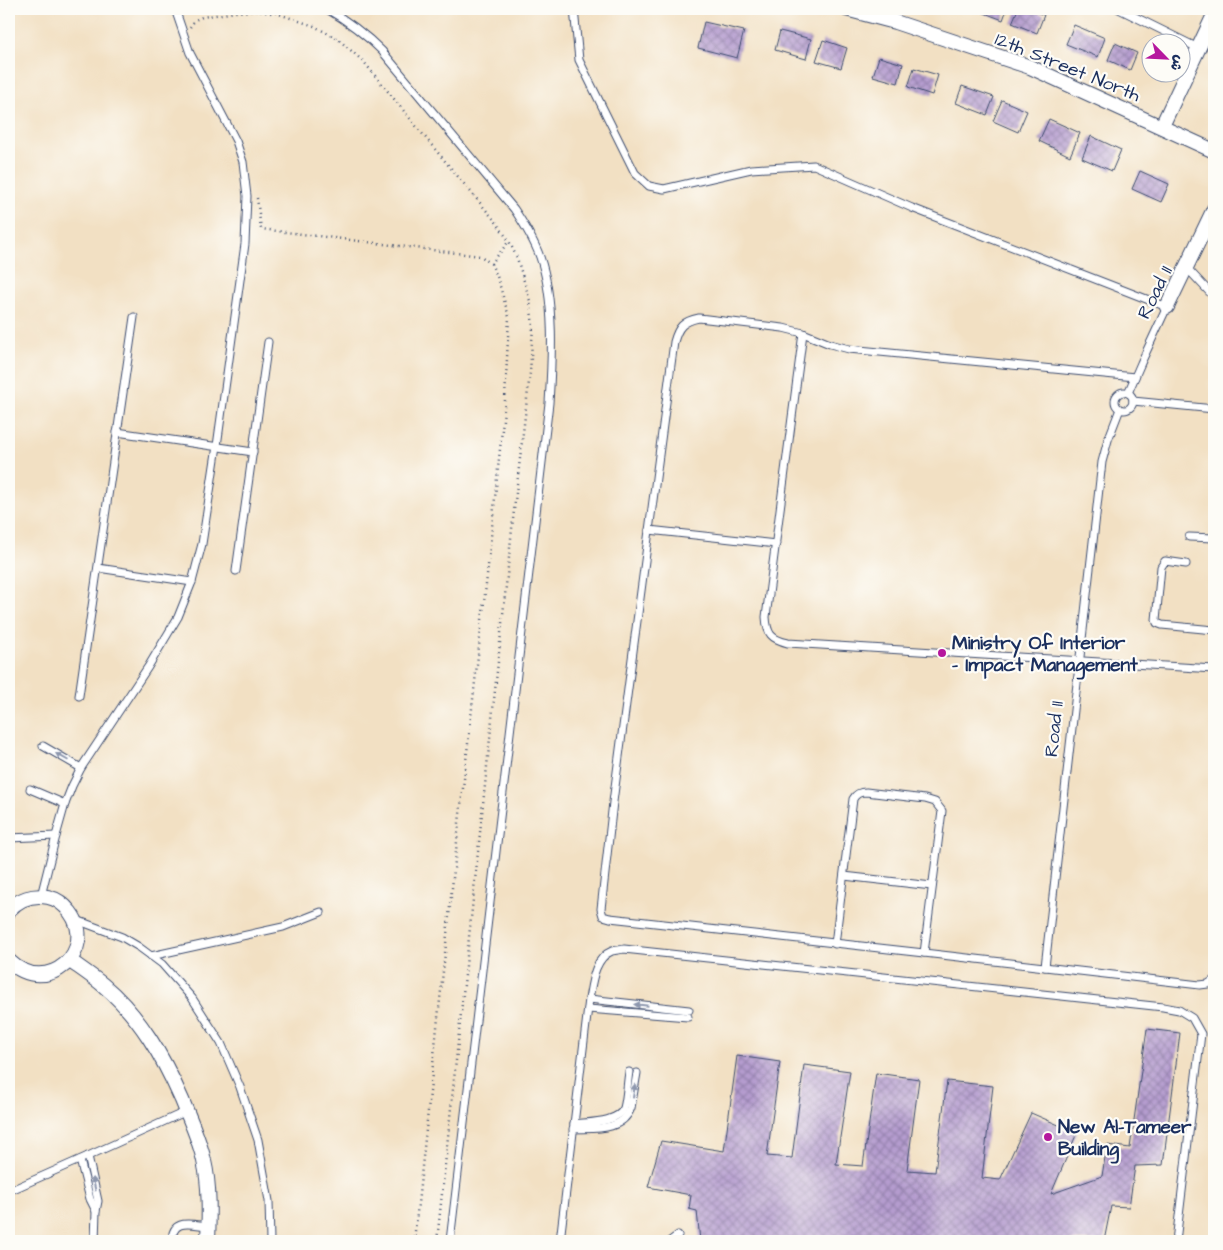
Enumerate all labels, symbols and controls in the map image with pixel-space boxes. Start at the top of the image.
street label: 12th Street North [991,26,1145,109]
north arrow [1140,32,1190,82]
text: ش [1165,52,1189,74]
street label: Road 11 [1131,261,1180,324]
place label: Ministry Of Interior - Impact Management [952,630,1138,680]
marker: Ministry Of Interior - Impact Management [936,647,948,659]
street label: Road 11 [1038,699,1071,758]
one-way arrow [55,752,69,761]
one-way arrow [632,1001,648,1009]
one-way arrow [630,1083,638,1099]
place label: New Al-Tameer Building [1058,1114,1192,1164]
marker: New Al-Tameer Building [1042,1131,1054,1143]
one-way arrow [90,1176,98,1191]

